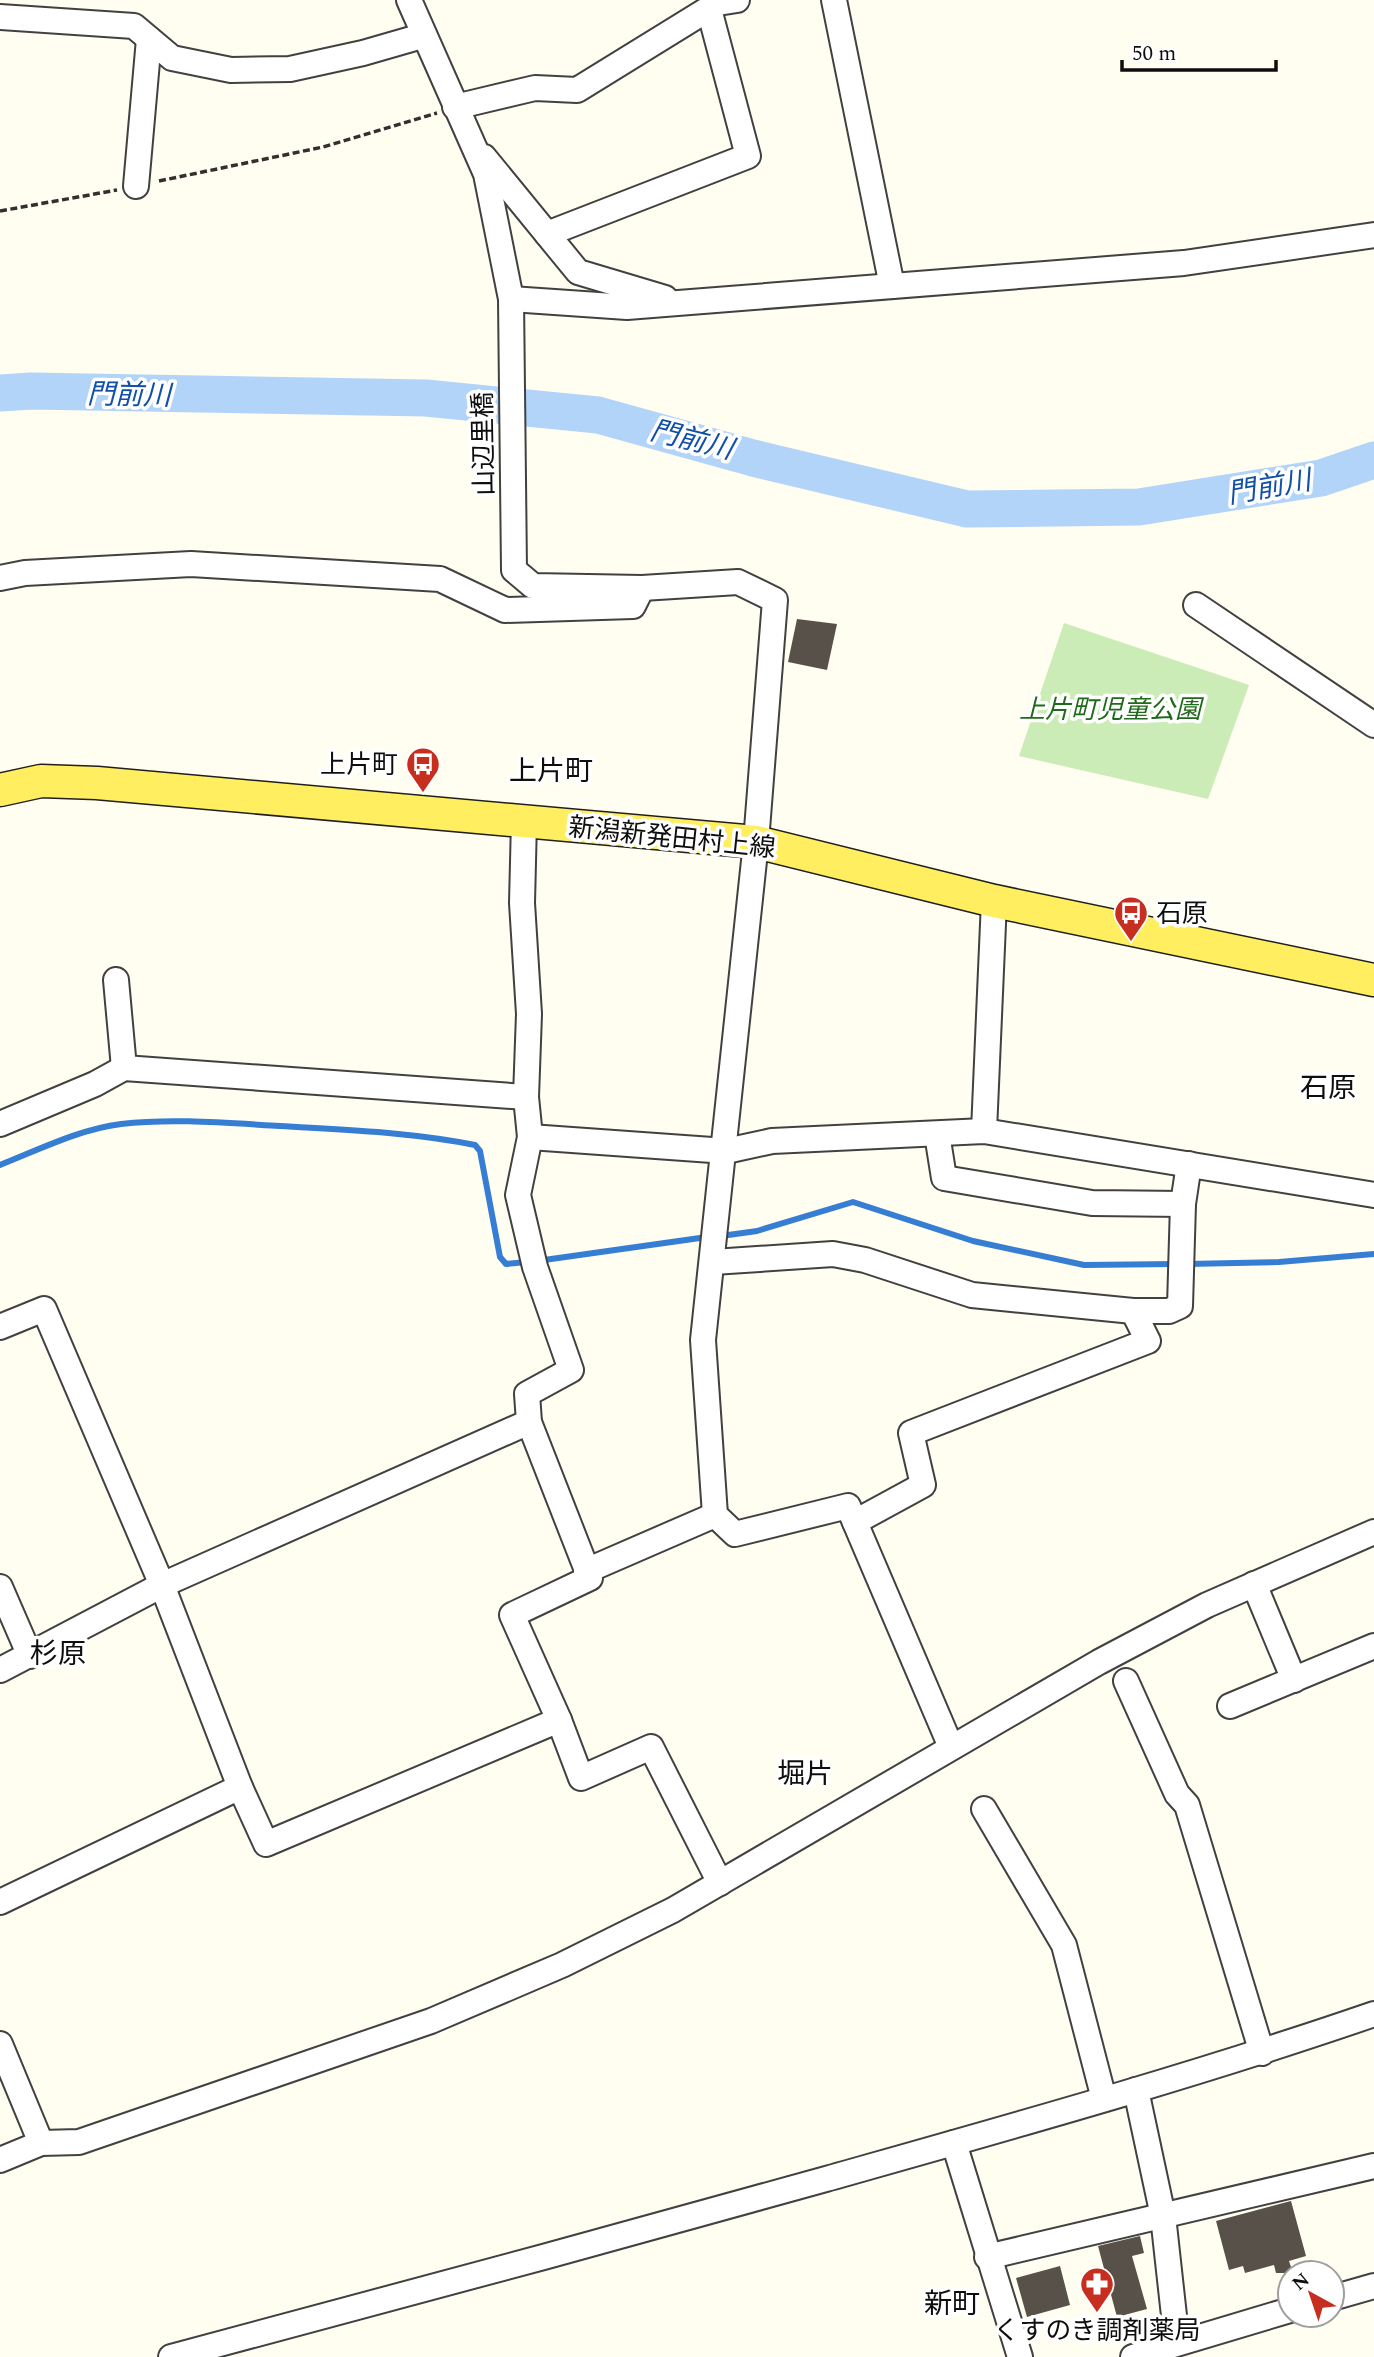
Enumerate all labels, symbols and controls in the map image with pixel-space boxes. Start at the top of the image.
scale bar [1122,28,1276,72]
text: 50 m [1132,38,1176,70]
water label: 門前川 [87,373,174,418]
street label: 山辺里橋 [463,392,505,496]
water label: 門前川 [646,409,740,472]
water label: 門前川 [1224,458,1317,516]
park label: 上片町児童公園 [1019,690,1205,730]
place label: 上片町 [320,745,398,785]
bus stop icon: 上片町 [404,745,442,794]
district label: 上片町 [509,750,593,793]
street label: 新潟新発田村上線 [566,807,777,869]
bus stop icon: 石原 [1112,894,1150,943]
place label: 石原 [1156,894,1208,934]
district label: 石原 [1300,1067,1356,1110]
district label: 杉原 [30,1633,86,1676]
district label: 堀片 [777,1753,833,1796]
north arrow [1276,2259,1346,2329]
pharmacy icon: くすのき調剤薬局 [1078,2265,1116,2314]
text: N [1286,2266,1316,2298]
district label: 新町 [924,2283,980,2326]
place label: くすのき調剤薬局 [993,2311,1201,2351]

